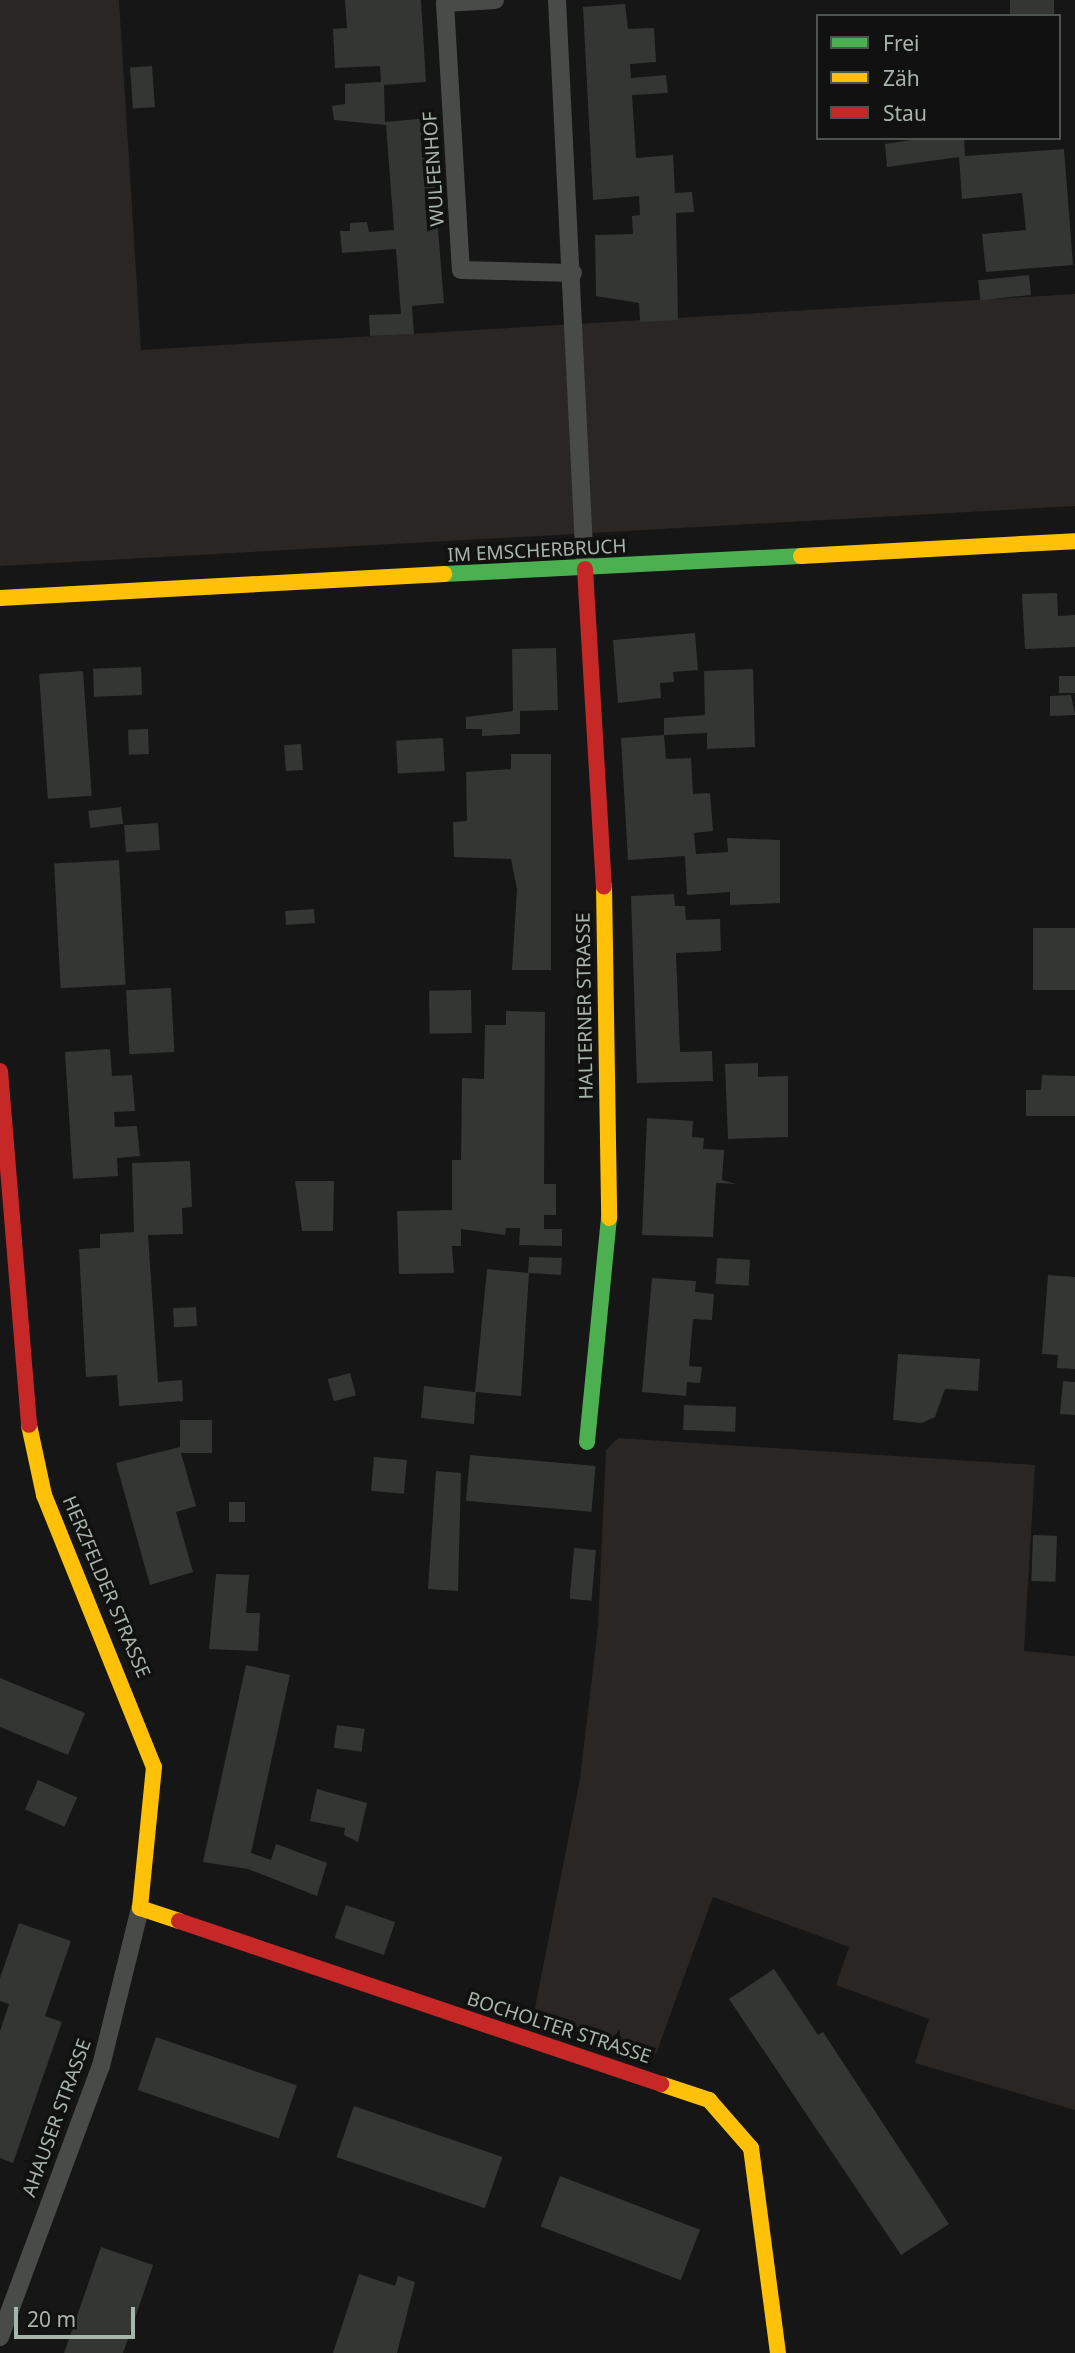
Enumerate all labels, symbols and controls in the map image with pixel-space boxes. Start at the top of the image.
legend [816,14,1061,140]
text: Frei [883,29,919,57]
text: Zäh [883,64,920,92]
text: Stau [883,99,927,127]
street label: WULFENHOF [419,111,449,227]
street label: IM EMSCHERBRUCH [447,535,627,567]
street label: HALTERNER STRASSE [572,912,598,1100]
street label: HERZFELDER STRASSE [57,1493,155,1681]
street label: BOCHOLTER STRASSE [464,1987,654,2069]
street label: AHAUSER STRASSE [18,2036,96,2200]
scale bar [18,2294,138,2338]
text: 20 m [27,2305,76,2333]

